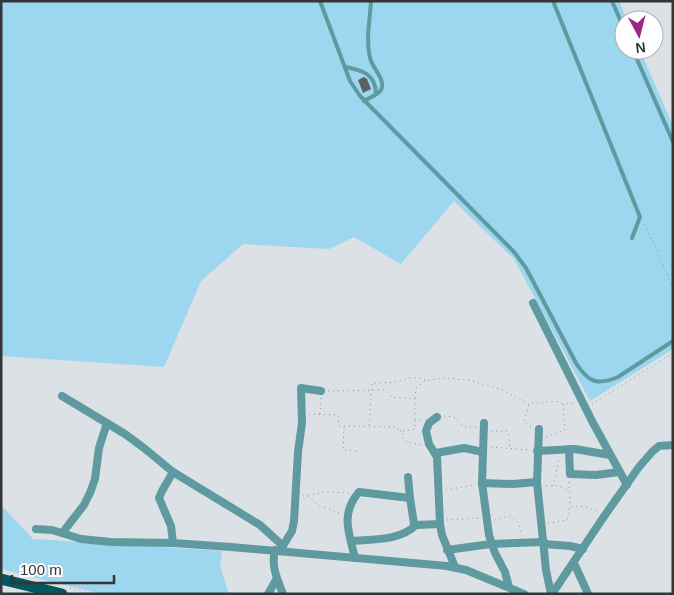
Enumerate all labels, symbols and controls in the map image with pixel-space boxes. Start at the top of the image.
north arrow [614,10,664,60]
text: N [635,39,647,56]
scale bar [12,552,115,584]
text: 100 m [20,561,62,578]

